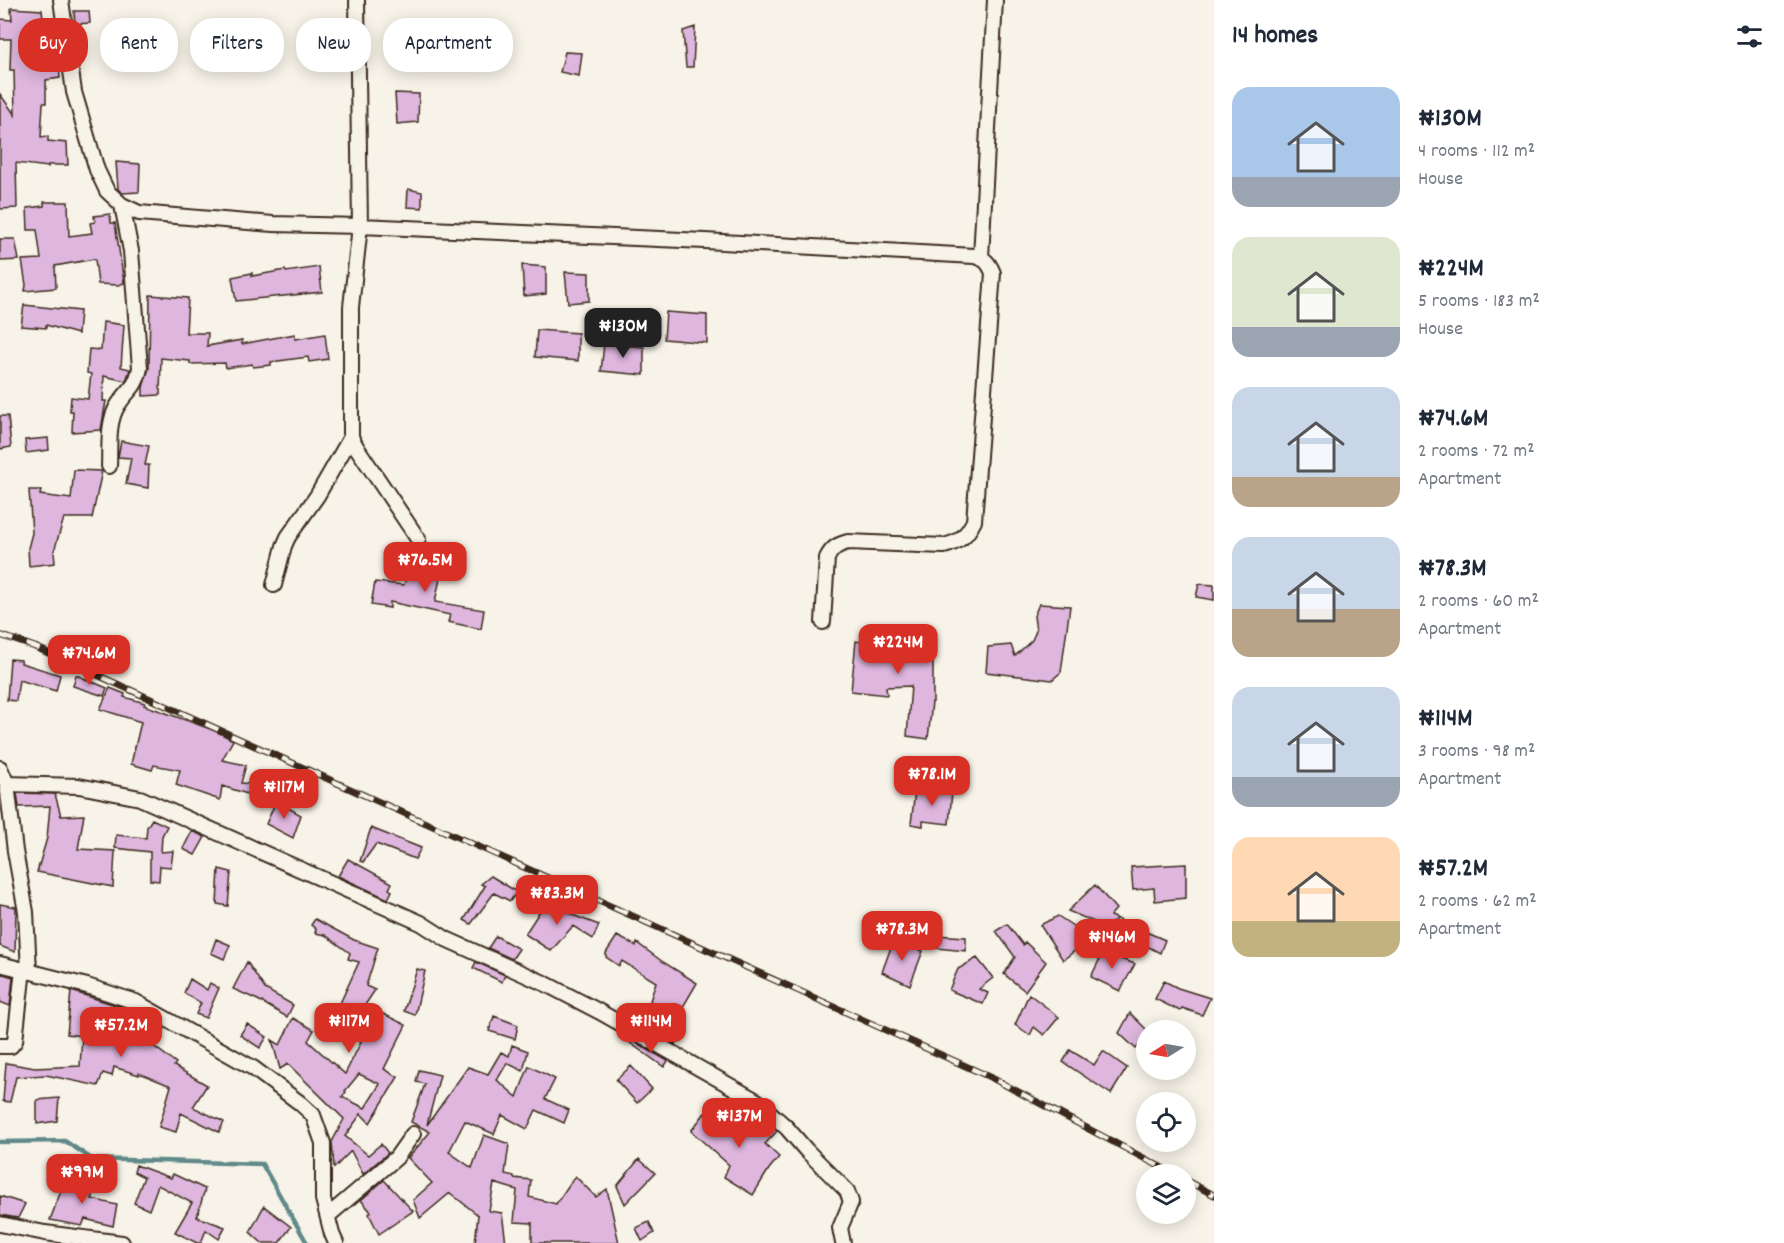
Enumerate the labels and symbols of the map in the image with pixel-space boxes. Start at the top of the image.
pin: ₦130M [581,308,665,359]
pin: ₦76.5M [376,542,474,593]
pin: ₦224M [856,624,940,675]
pin: ₦74.6M [40,635,138,686]
pin: ₦78.1M [883,756,981,807]
pin: ₦117M [242,769,326,820]
pin: ₦83.3M [508,875,606,926]
pin: ₦78.3M [853,911,951,962]
pin: ₦146M [1070,919,1154,970]
pin: ₦117M [307,1003,391,1054]
pin: ₦114M [609,1003,693,1054]
pin: ₦57.2M [72,1007,170,1058]
north arrow [1136,1020,1196,1080]
pin: ₦137M [697,1098,781,1149]
pin: ₦99M [46,1154,118,1205]

